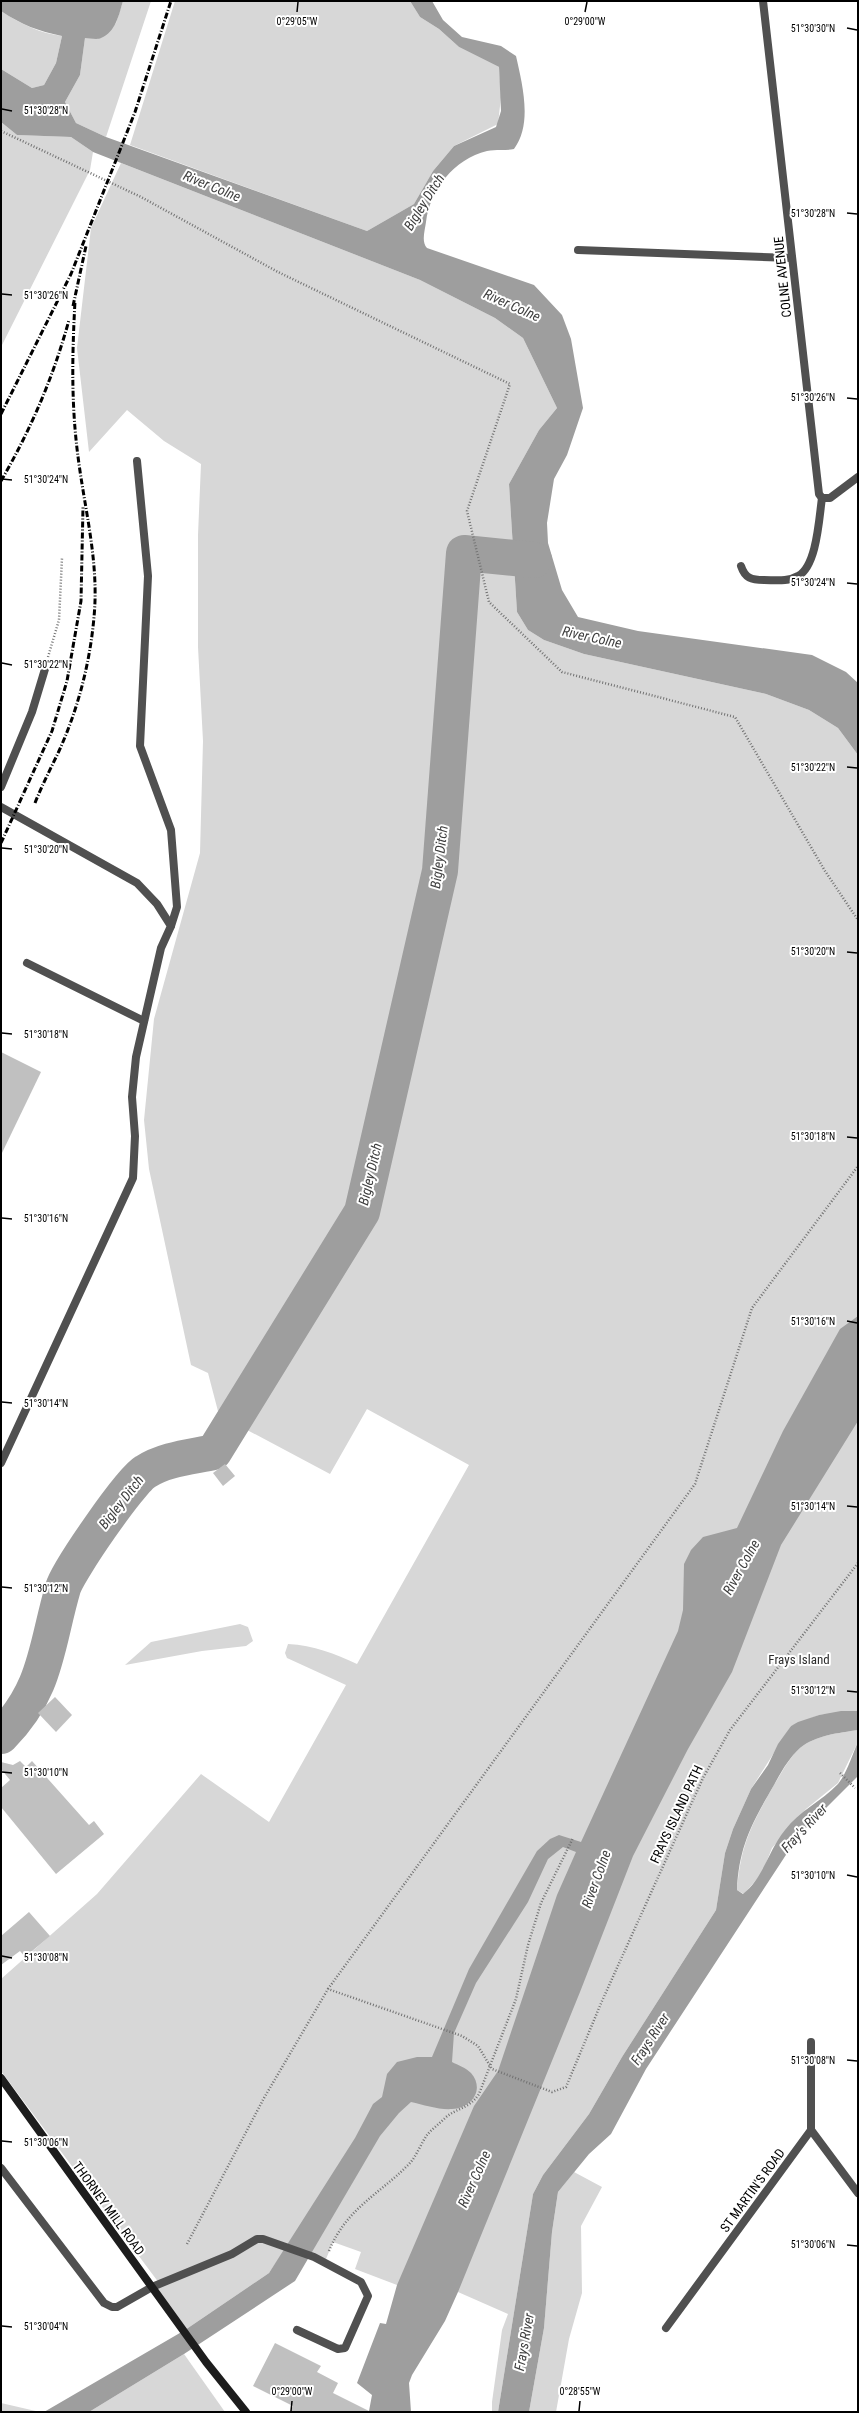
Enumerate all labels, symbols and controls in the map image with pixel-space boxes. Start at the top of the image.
text: 0°29'05"W [277,16,318,27]
text: 0°29'00"W [565,16,606,27]
text: 51°30'30"N [791,23,835,34]
text: 51°30'28"N [24,105,68,116]
water label: River Colne [181,167,243,205]
water label: Bigley Ditch [400,171,448,233]
text: 51°30'28"N [791,208,835,219]
street label: COLNE AVENUE [771,236,794,318]
water label: River Colne [481,285,543,325]
text: 51°30'26"N [24,290,68,301]
text: 51°30'26"N [791,392,835,403]
text: 51°30'24"N [24,474,68,485]
text: 51°30'24"N [791,577,835,588]
water label: River Colne [561,623,623,651]
text: 51°30'22"N [24,659,68,670]
text: 51°30'22"N [791,762,835,773]
water label: Bigley Ditch [427,825,451,889]
text: 51°30'20"N [24,844,68,855]
text: 51°30'20"N [791,946,835,957]
text: 51°30'18"N [24,1029,68,1040]
text: 51°30'18"N [791,1131,835,1142]
water label: Bigley Ditch [355,1141,385,1207]
text: 51°30'16"N [24,1213,68,1224]
text: 51°30'16"N [791,1316,835,1327]
text: 51°30'14"N [24,1398,68,1409]
water label: Bigley Ditch [95,1472,147,1532]
text: 51°30'14"N [791,1501,835,1512]
water label: River Colne [719,1537,763,1597]
text: 51°30'12"N [24,1583,68,1594]
park label: Frays Island [768,1652,830,1667]
text: 51°30'12"N [791,1685,835,1696]
street label: FRAYS ISLAND PATH [647,1763,706,1866]
text: 51°30'10"N [24,1767,68,1778]
water label: Fray's River [778,1800,831,1855]
water label: River Colne [578,1848,614,1910]
text: 51°30'10"N [791,1870,835,1881]
text: 51°30'08"N [24,1952,68,1963]
water label: Frays River [627,2010,673,2068]
text: 51°30'08"N [791,2055,835,2066]
text: 51°30'06"N [24,2137,68,2148]
street label: ST MARTIN'S ROAD [717,2146,788,2235]
water label: River Colne [454,2148,494,2210]
street label: THORNEY MILL ROAD [70,2159,148,2258]
text: 51°30'06"N [791,2239,835,2250]
water label: Frays River [511,2311,537,2372]
text: 51°30'04"N [24,2321,68,2332]
text: 0°29'00"W [272,2386,313,2397]
text: 0°28'55"W [560,2386,601,2397]

